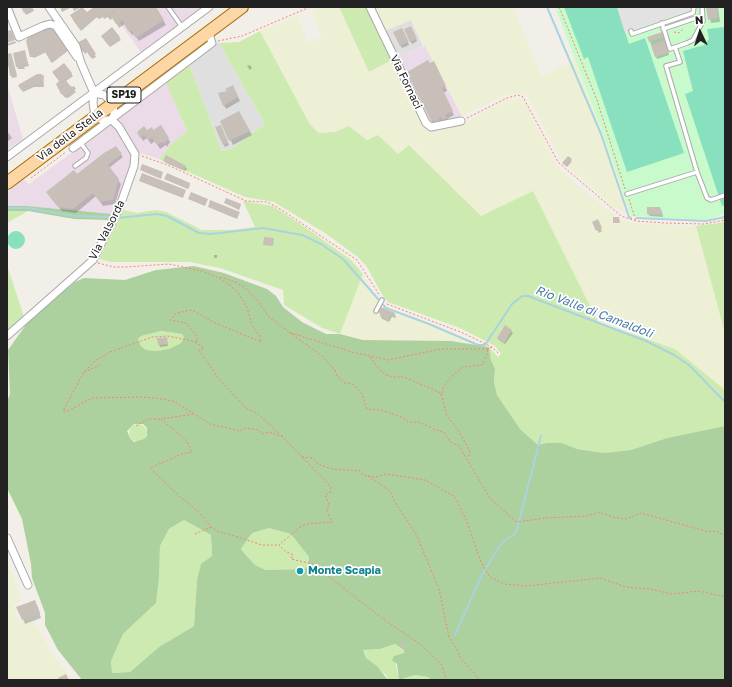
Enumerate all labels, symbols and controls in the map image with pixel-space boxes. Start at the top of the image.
north arrow [680,12,720,52]
text: N [694,13,704,26]
street label: Via Fornaci [387,53,425,111]
road number: SP19 [107,87,141,103]
street label: Via della Stella [34,106,106,164]
street label: Via Valsorda [86,198,128,262]
water label: Rio Valle di Camaldoli [533,283,655,341]
place label: Monte Scapia [308,564,381,578]
marker: Monte Scapia [295,566,305,576]

